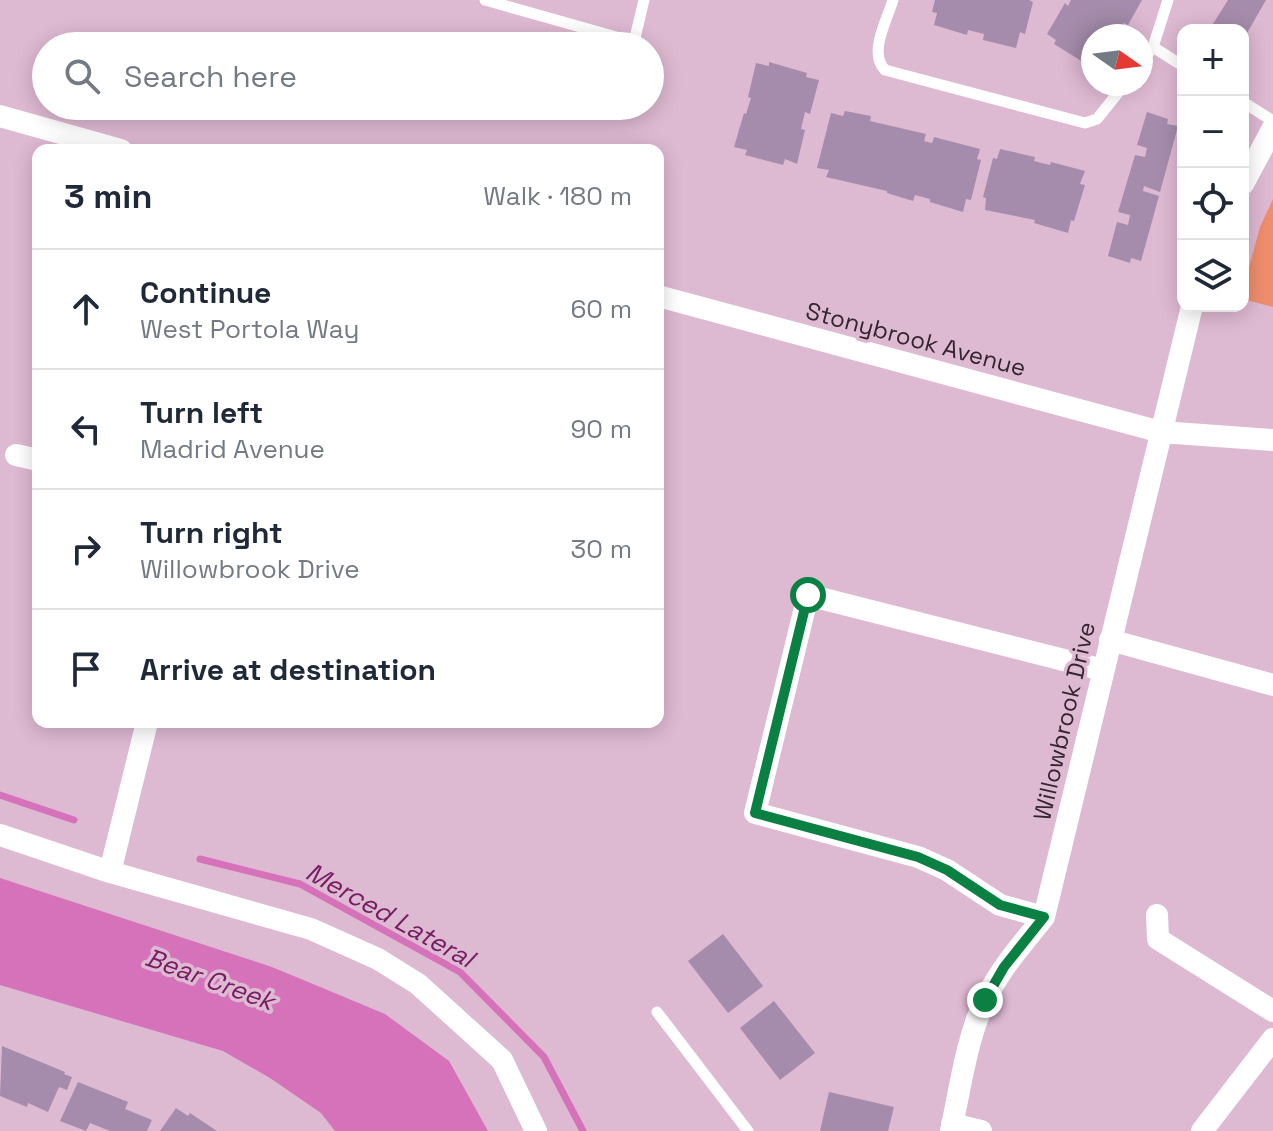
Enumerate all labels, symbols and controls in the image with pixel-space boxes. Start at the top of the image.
north arrow [1081,24,1153,96]
map controls [1177,24,1249,312]
button: + [1177,24,1249,96]
search box [32,32,664,120]
icon: search [60,54,104,98]
text: Search here [124,57,297,96]
button: − [1177,96,1249,168]
button: locate [1177,168,1249,240]
text: 3 min [64,175,152,218]
text: Walk · 180 m [483,179,632,213]
button: layers [1177,240,1249,312]
text: Continue [140,273,271,312]
icon: ahead [64,287,108,331]
text: 60 m [570,292,632,326]
street label: Stonybrook Avenue [803,295,1029,383]
text: West Portola Way [140,312,359,346]
text: Turn left [140,393,263,432]
icon: left [64,407,108,451]
text: 90 m [570,412,632,446]
text: Madrid Avenue [140,432,325,466]
text: Turn right [140,513,283,552]
icon: right [64,527,108,571]
text: 30 m [571,532,632,566]
text: Willowbrook Drive [140,552,360,586]
route start [790,577,826,613]
street label: Willowbrook Drive [1026,619,1102,823]
icon: arrive [64,647,108,691]
text: Arrive at destination [140,650,436,689]
water label: Merced Lateral [300,855,483,977]
water label: Bear Creek [141,940,282,1019]
route end [967,982,1003,1018]

